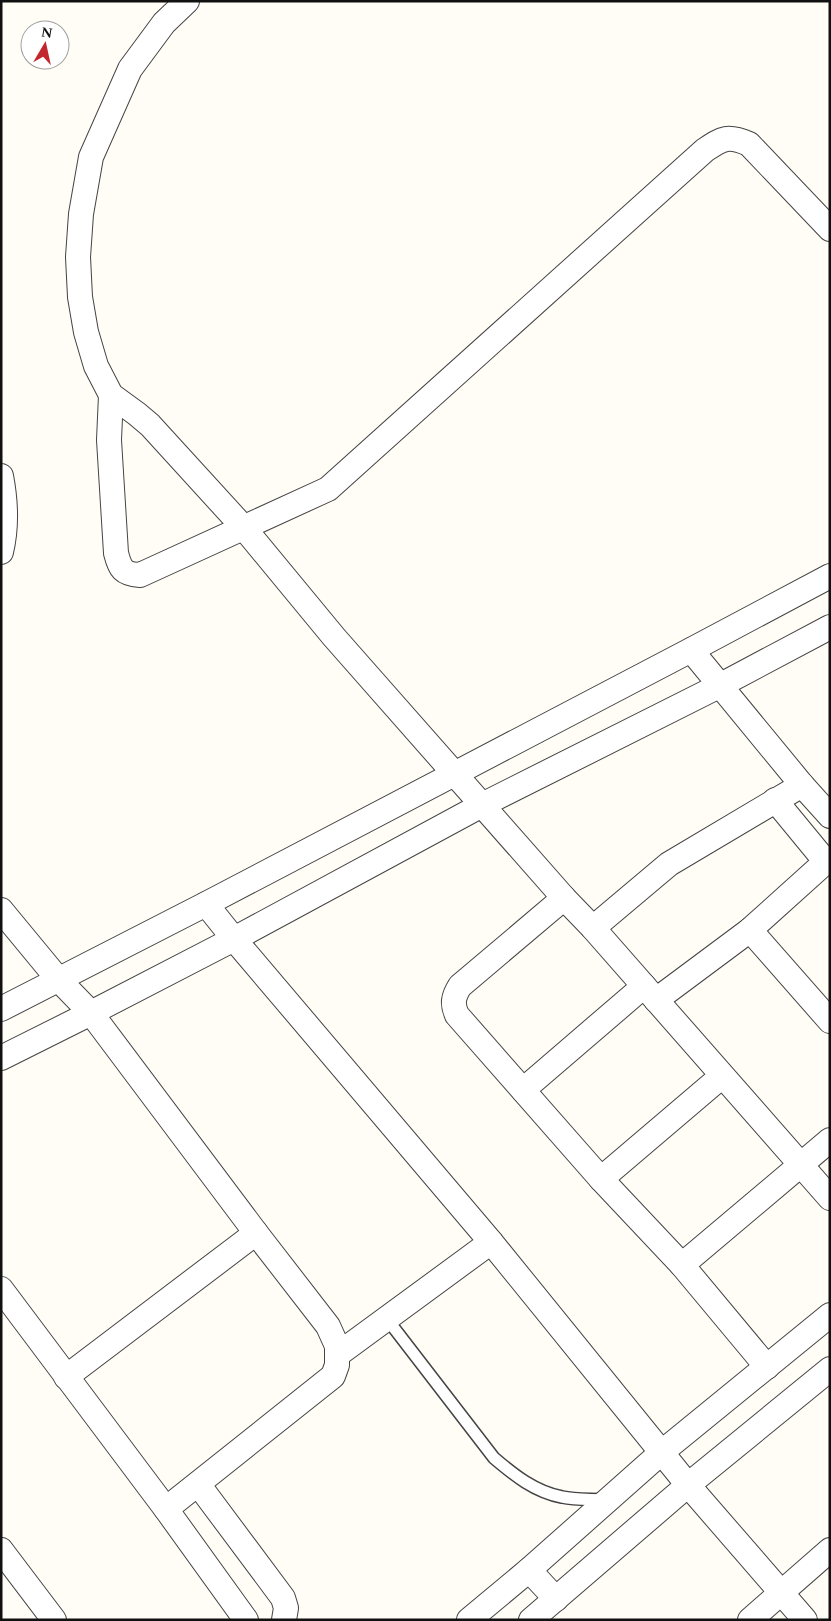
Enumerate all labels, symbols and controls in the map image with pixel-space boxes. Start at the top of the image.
north arrow [20,20,70,70]
text: N [40,21,54,44]

